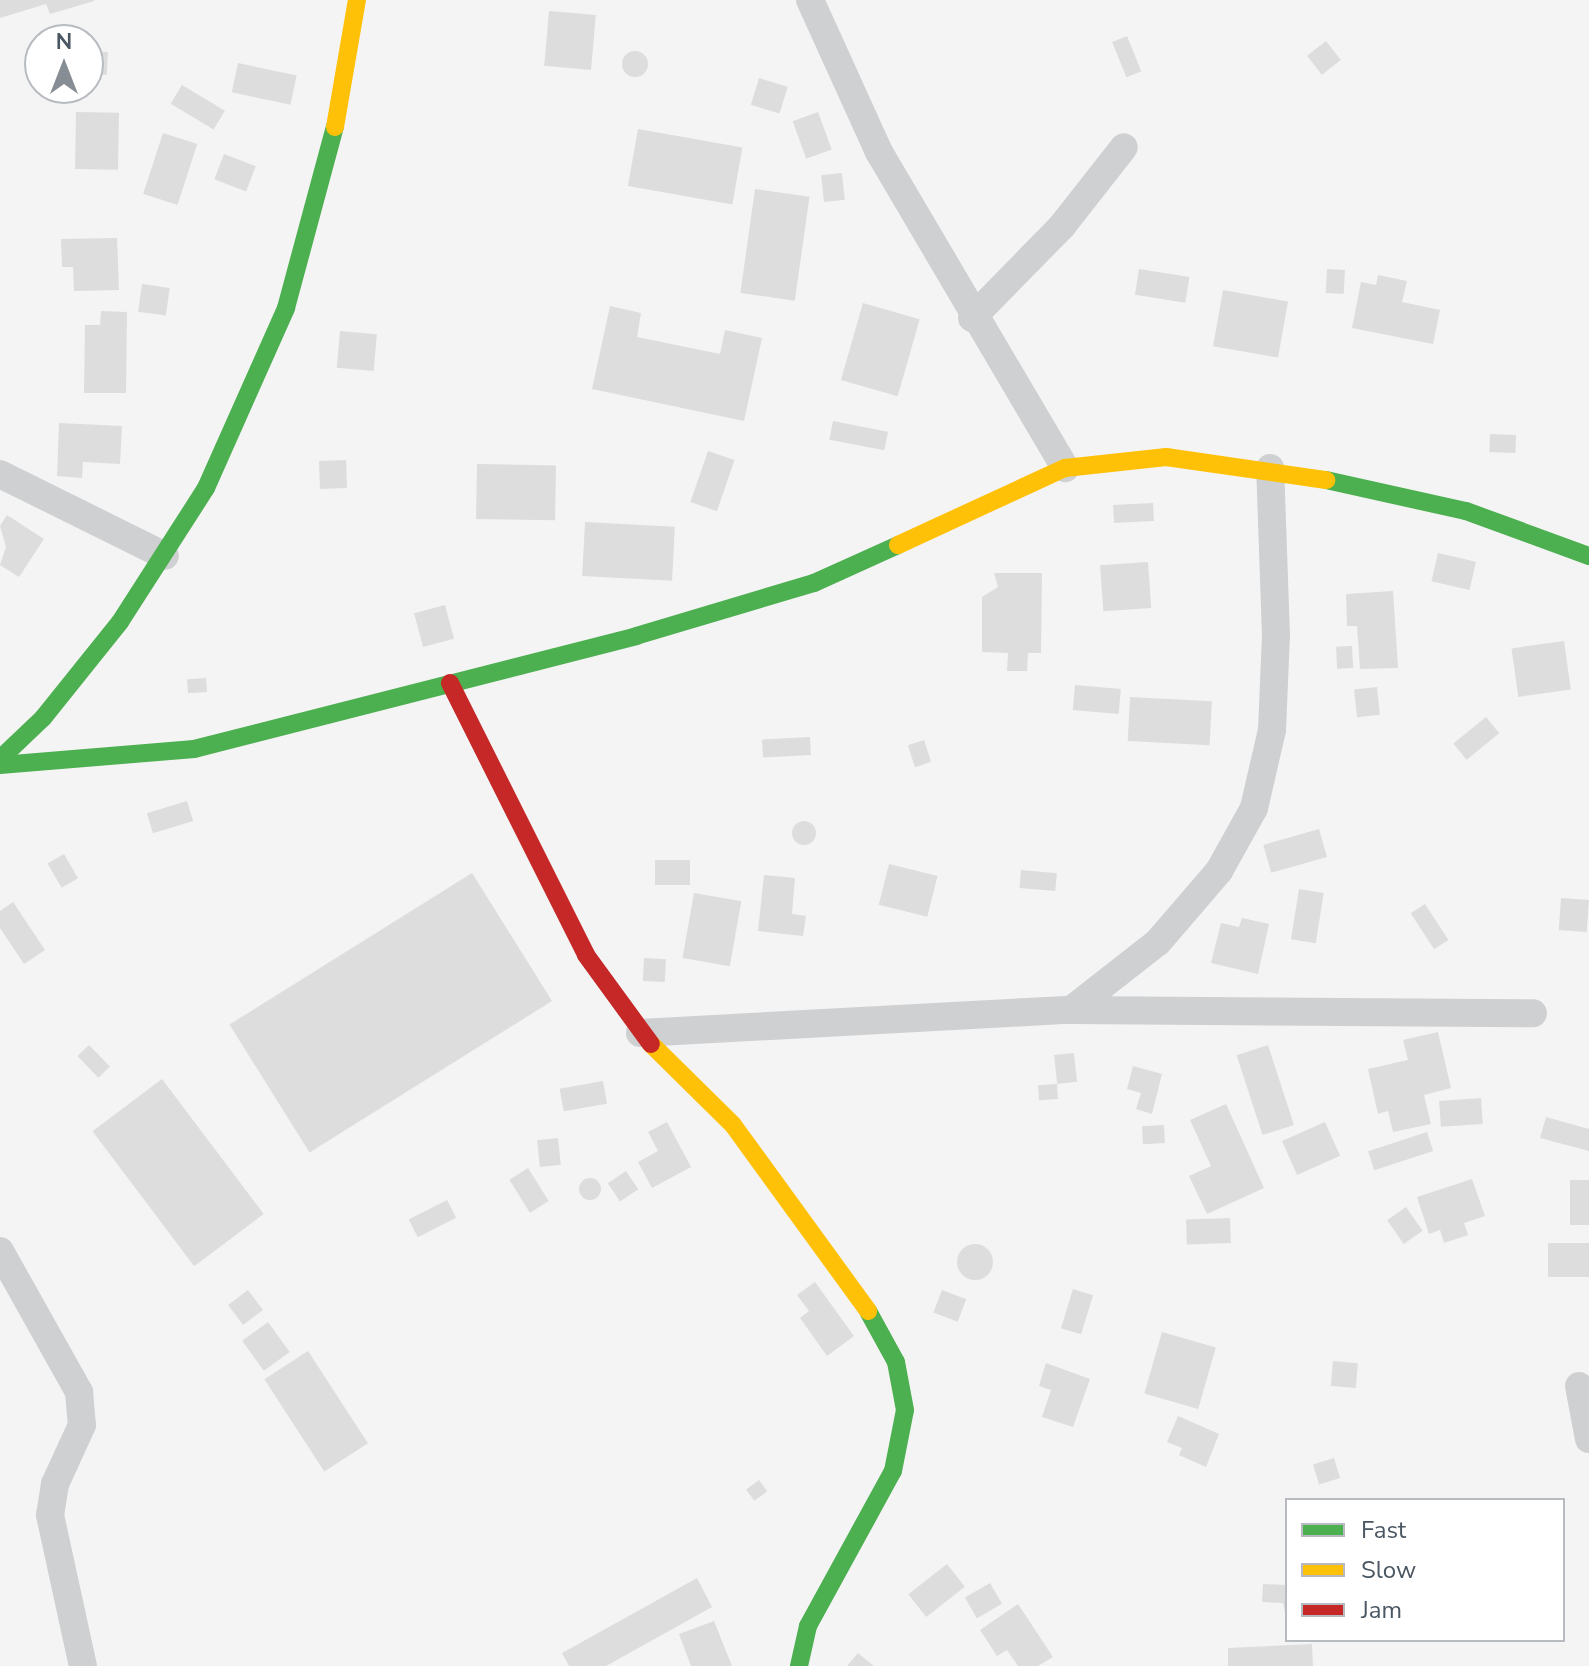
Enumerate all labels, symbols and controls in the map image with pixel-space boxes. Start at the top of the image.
north arrow [24,24,104,104]
text: N [56,27,72,57]
legend [1285,1498,1565,1642]
text: Fast [1361,1514,1406,1546]
text: Slow [1361,1554,1416,1586]
text: Jam [1361,1594,1402,1626]

